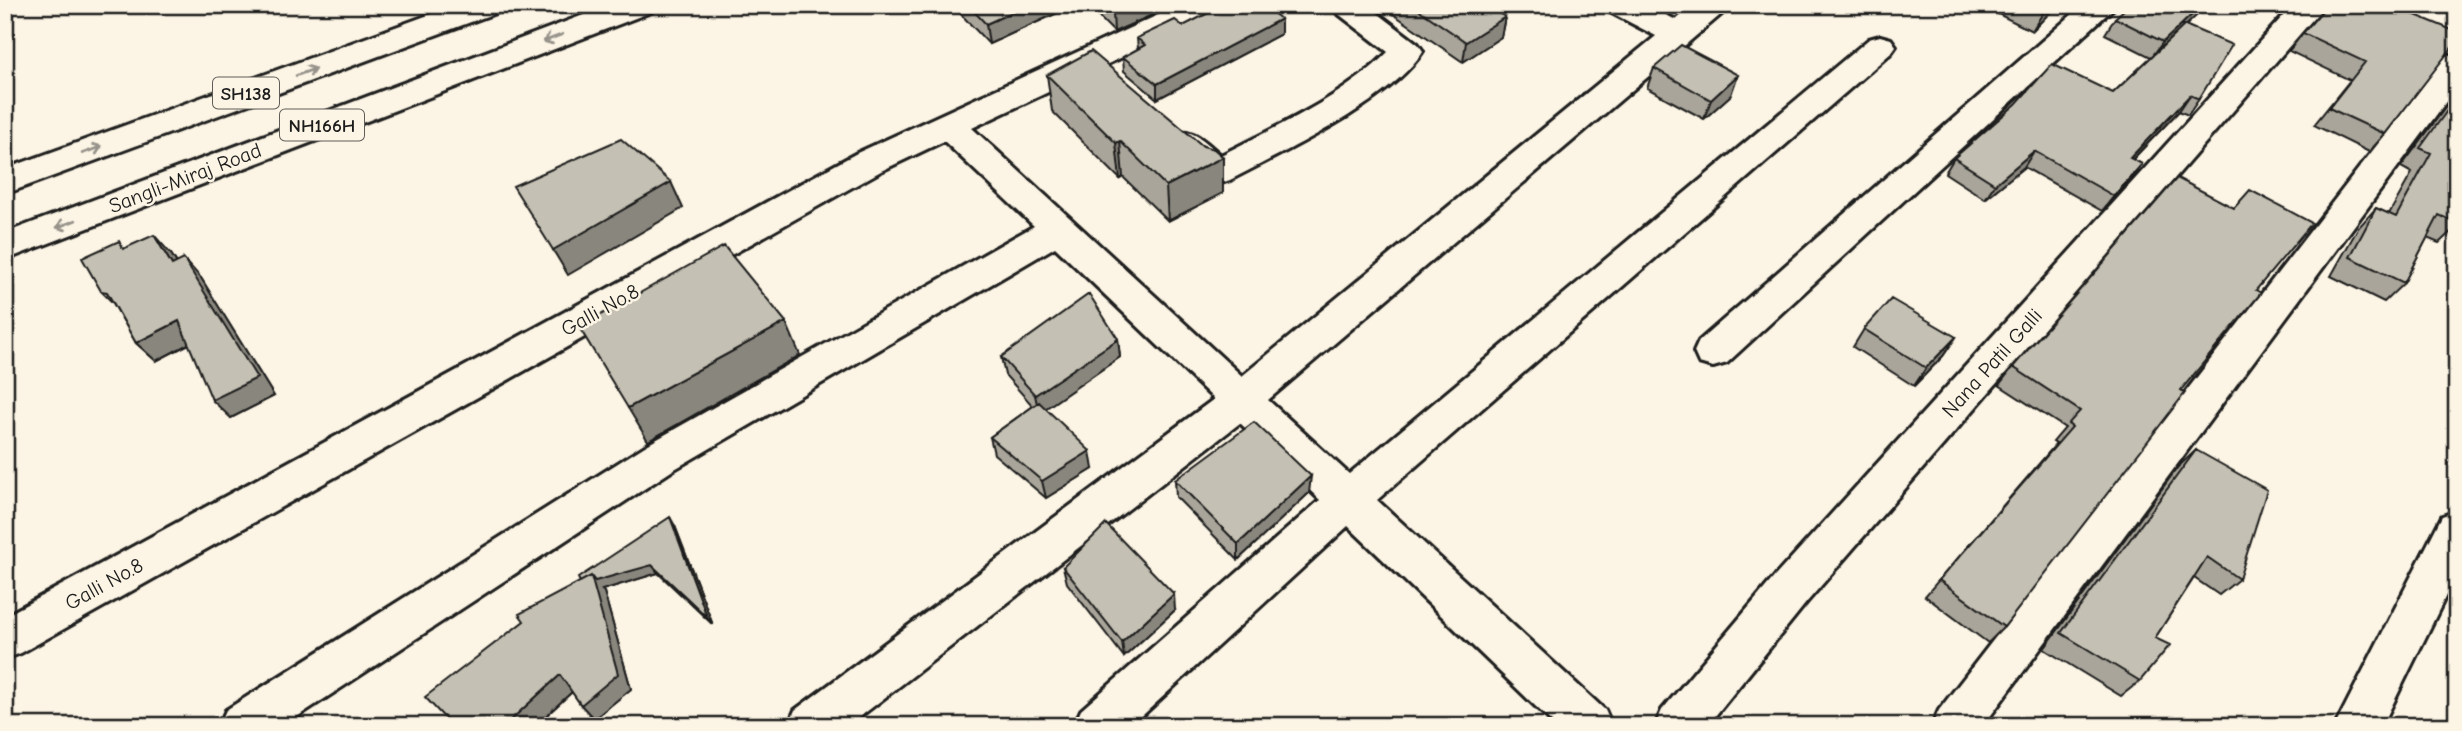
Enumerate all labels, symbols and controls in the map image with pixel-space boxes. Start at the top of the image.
one-way arrow [542,33,564,45]
one-way arrow [295,64,317,77]
road number: SH138 [213,78,279,108]
road number: NH166H [280,110,364,140]
street label: Sangli-Miraj Road [105,138,265,218]
one-way arrow [81,142,103,155]
one-way arrow [55,218,77,231]
street label: Galli No.8 [557,279,643,341]
street label: Nana Patil Galli [1937,304,2047,422]
street label: Galli No.8 [61,553,147,615]

